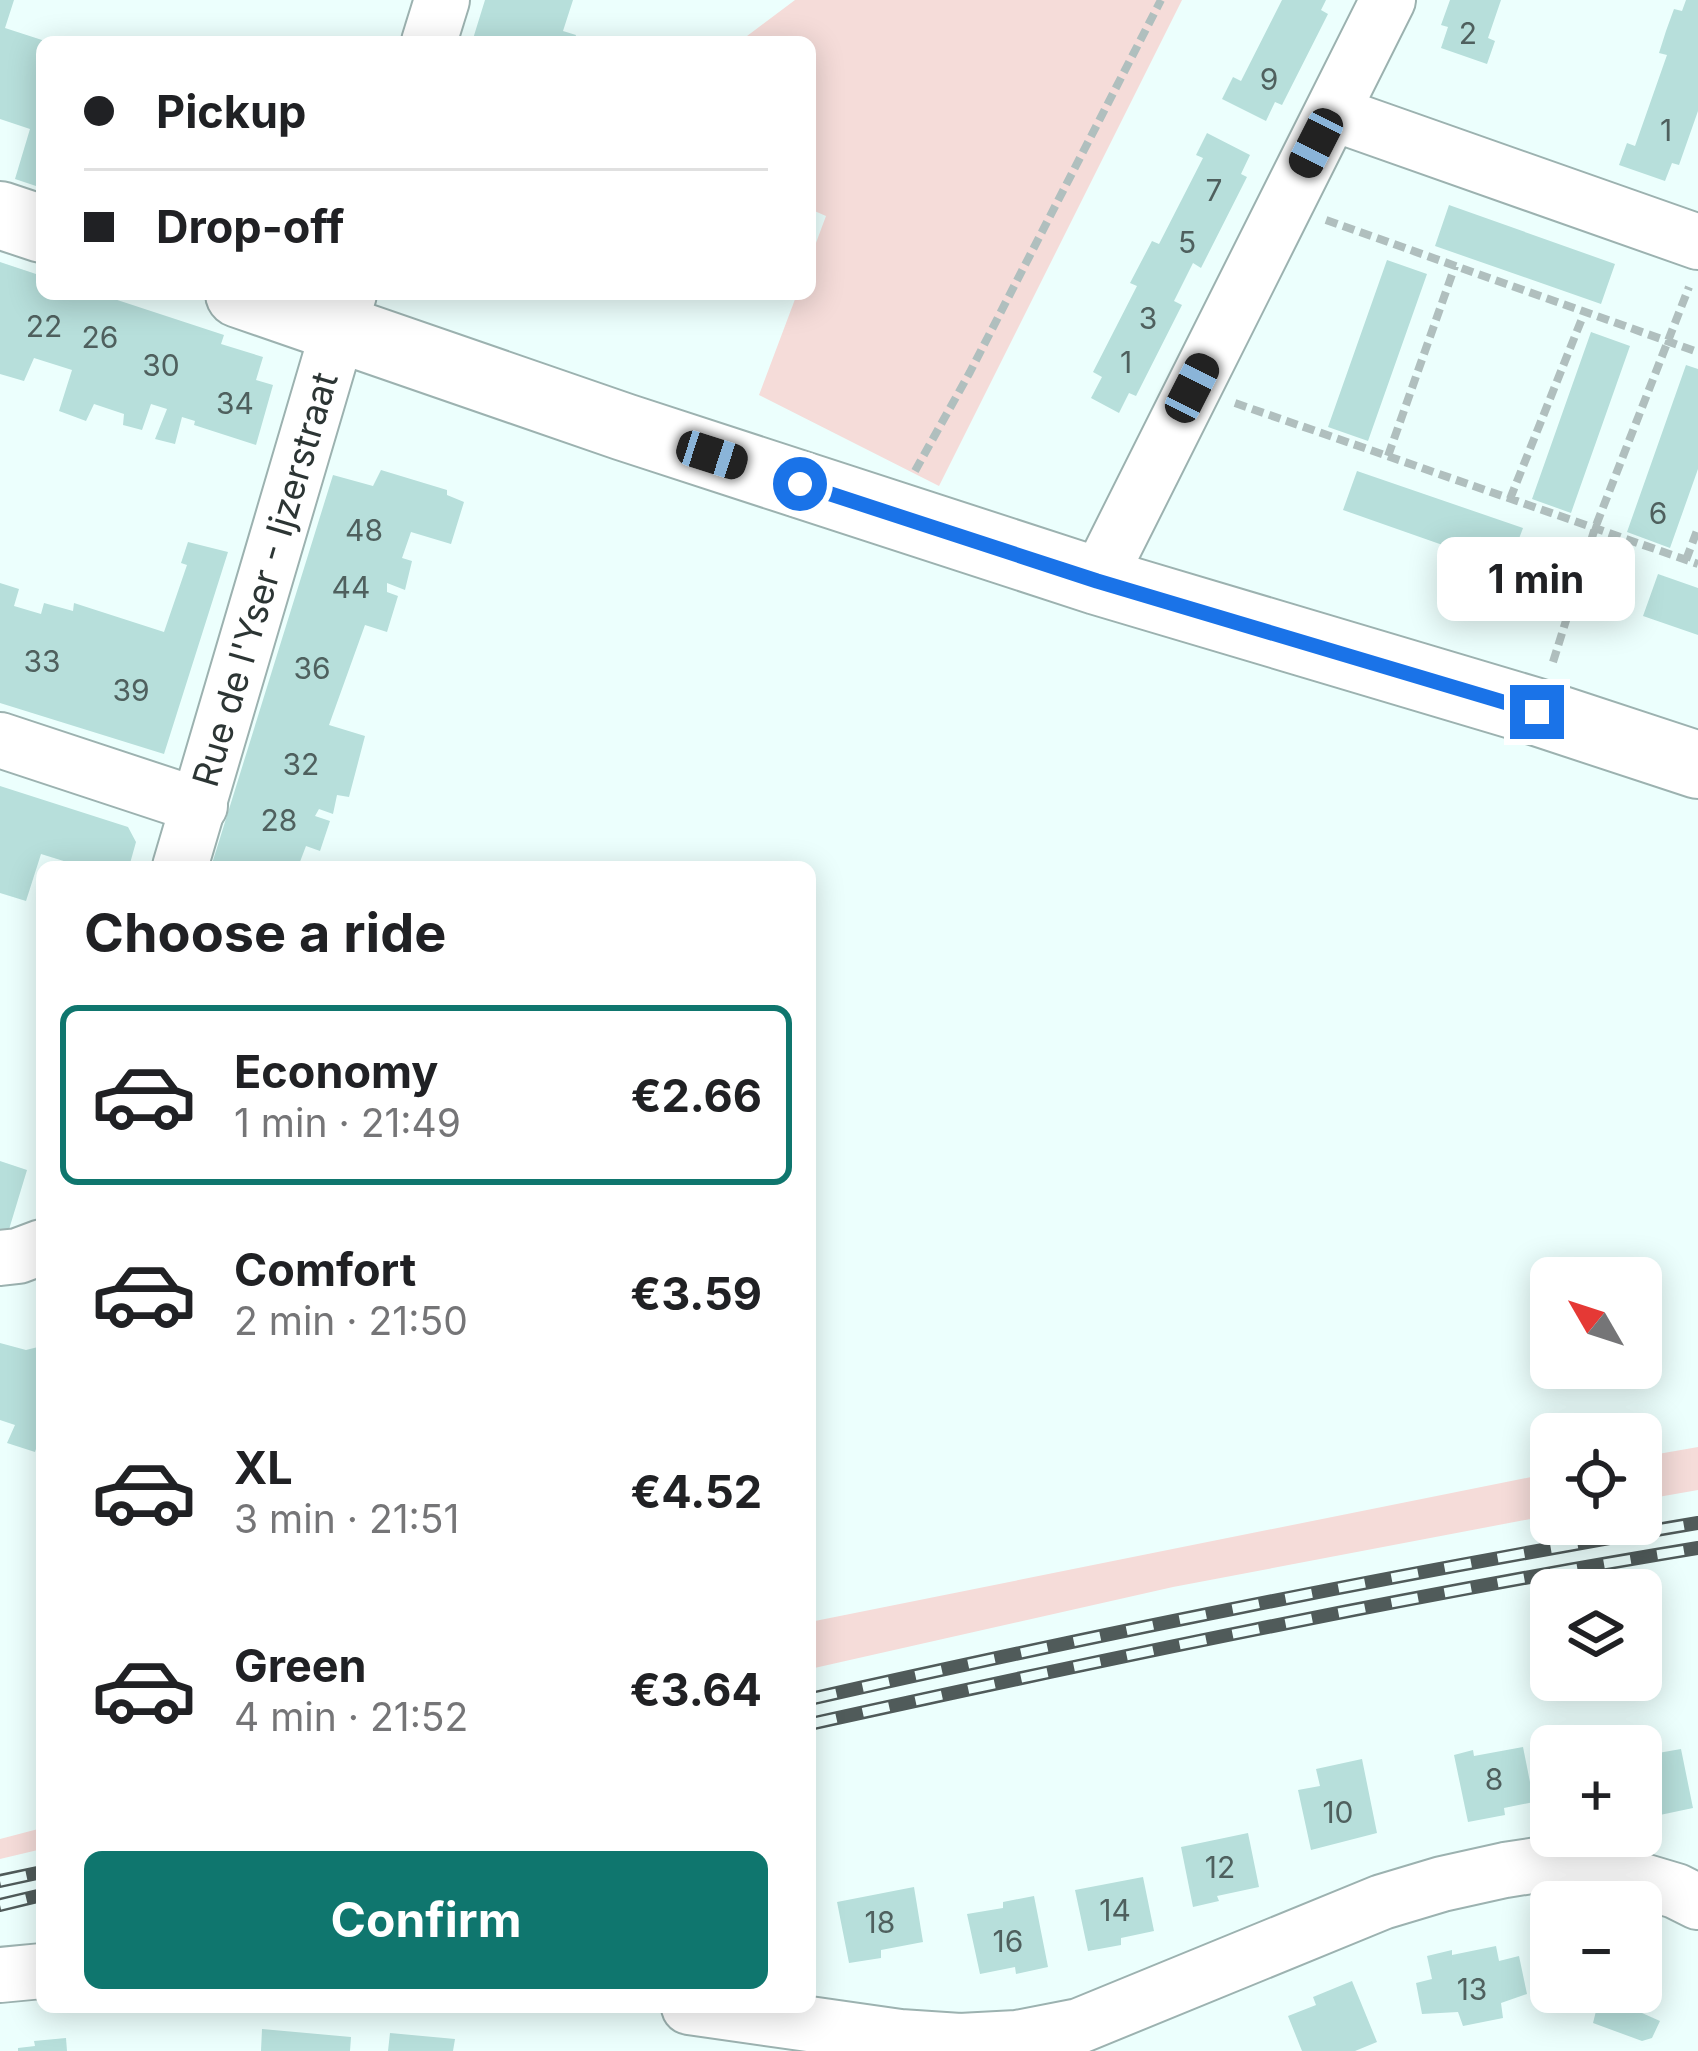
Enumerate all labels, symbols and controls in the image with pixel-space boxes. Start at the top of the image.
house number: 2 [1459,15,1477,51]
house number: 9 [1260,61,1278,97]
text: Pickup [156,84,306,139]
car [1284,103,1348,183]
house number: 1 [1660,112,1672,148]
house number: 7 [1206,172,1222,208]
text: Drop-off [156,199,344,254]
house number: 5 [1178,224,1196,260]
house number: 3 [1139,300,1157,336]
house number: 22 [26,308,62,344]
house number: 26 [82,319,118,355]
house number: 1 [1120,344,1132,380]
house number: 30 [142,347,180,383]
car [1160,348,1224,428]
street label: Rue de l'Yser - Ijzerstraat [183,367,347,791]
house number: 34 [216,385,254,421]
car [672,427,752,483]
route start [773,457,827,511]
house number: 6 [1649,495,1667,531]
house number: 48 [345,512,383,548]
callout: 1 min [1438,538,1636,622]
text: 1 min [1488,555,1584,602]
house number: 44 [332,569,370,605]
house number: 33 [23,643,61,679]
house number: 36 [293,650,331,686]
house number: 39 [112,672,150,708]
route end [1510,685,1564,739]
house number: 32 [283,746,319,782]
house number: 28 [261,802,297,838]
text: Choose a ride [84,900,446,965]
icon: car [90,1041,198,1149]
text: Economy [234,1044,438,1099]
text: €2.66 [631,1068,762,1123]
text: 1 min · 21:49 [234,1099,461,1146]
icon: car [90,1239,198,1347]
text: Comfort [234,1242,416,1297]
north arrow [1530,1257,1662,1389]
map controls [1530,1257,1662,2013]
text: €3.59 [630,1266,762,1321]
text: 2 min · 21:50 [234,1297,468,1344]
button: locate [1530,1413,1662,1545]
icon: car [90,1437,198,1545]
text: XL [234,1440,293,1495]
text: €4.52 [630,1464,762,1519]
text: 3 min · 21:51 [234,1495,459,1542]
button: layers [1530,1569,1662,1701]
icon: car [90,1635,198,1743]
text: Green [234,1638,367,1693]
text: €3.64 [630,1662,762,1717]
text: 4 min · 21:52 [234,1693,468,1740]
button: + [1530,1725,1662,1857]
house number: 8 [1485,1761,1503,1797]
house number: 10 [1322,1794,1354,1830]
house number: 12 [1205,1849,1235,1885]
button: Confirm [84,1851,768,1989]
button: − [1530,1881,1662,2013]
house number: 14 [1099,1892,1131,1928]
house number: 18 [865,1904,895,1940]
house number: 16 [993,1923,1023,1959]
house number: 13 [1457,1971,1487,2007]

